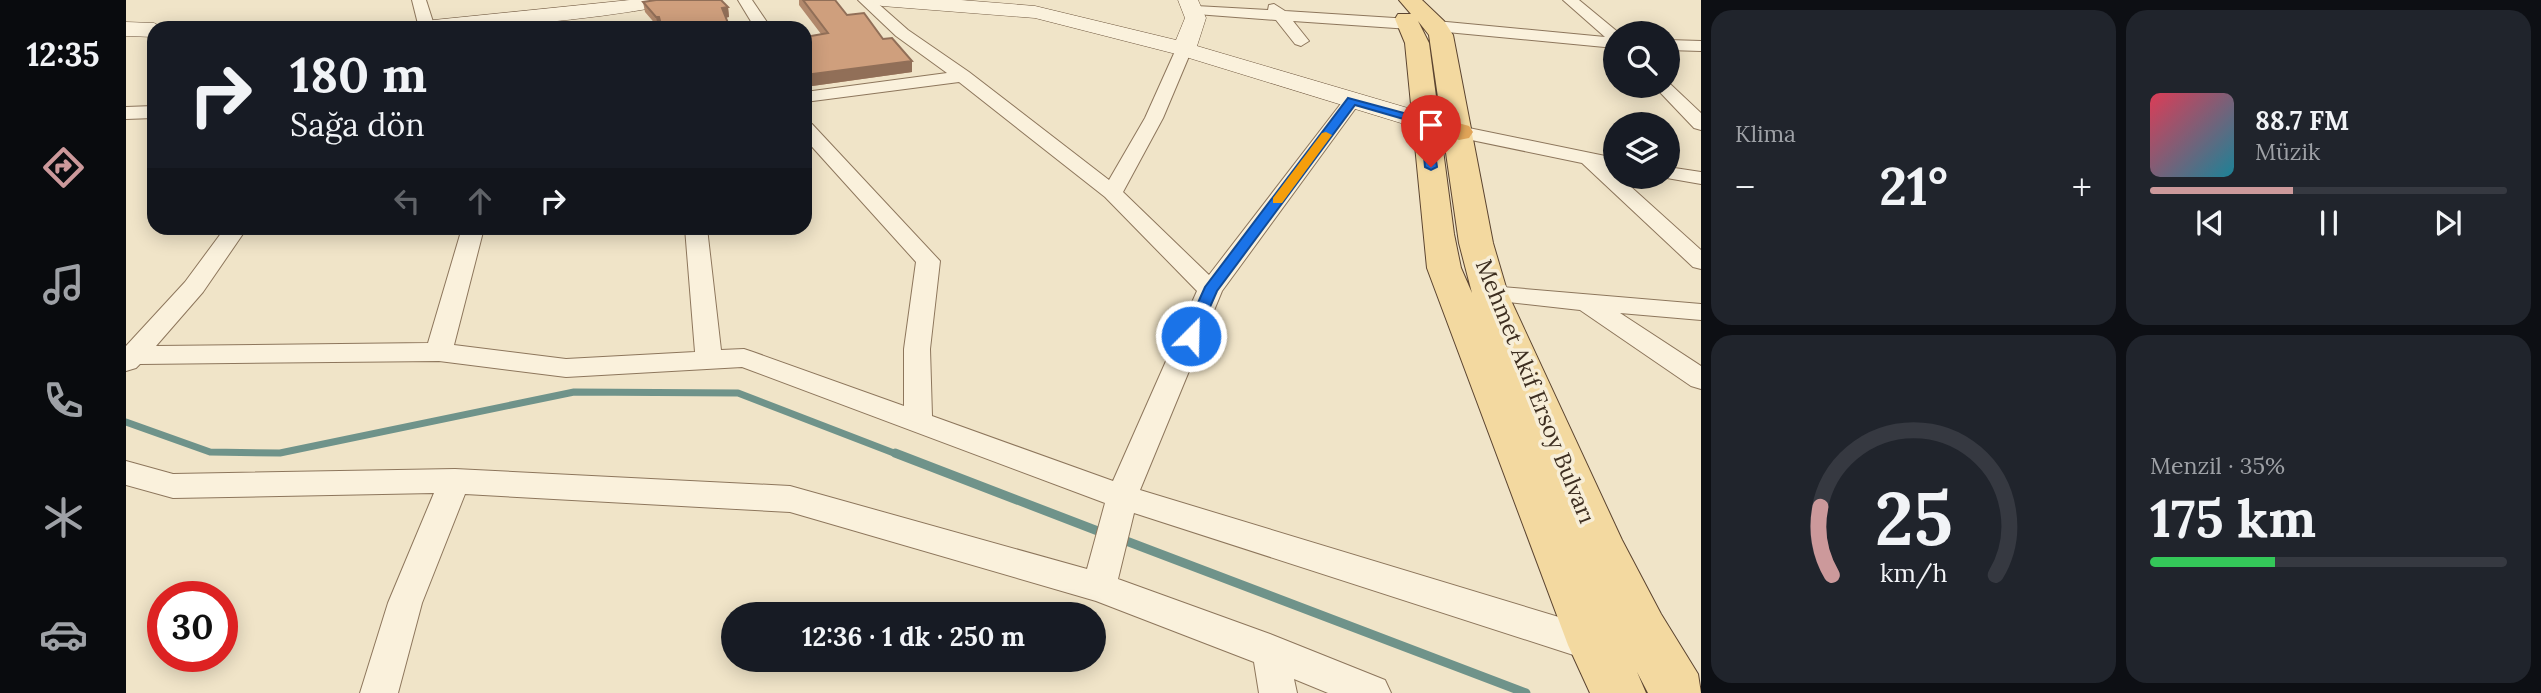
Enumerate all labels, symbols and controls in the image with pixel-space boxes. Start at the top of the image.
map controls [1603,21,1680,189]
button: search [1603,21,1680,98]
text: 12:35 [26,34,100,75]
text: 180 m [290,43,427,105]
icon: right [175,49,266,140]
pin [1401,95,1461,167]
text: Sağa dön [290,104,425,145]
text: 88.7 FM [2255,104,2349,137]
icon: arrive [1412,106,1450,144]
button: layers [1603,112,1680,189]
text: Klima [1735,119,1796,148]
text: Müzik [2255,137,2320,166]
icon: directions [39,143,88,192]
text: 21° [1879,153,1948,219]
text: − [1735,163,1755,211]
text: + [2072,163,2092,211]
icon: left [388,182,426,220]
icon: ahead [461,182,499,220]
icon: right [534,182,572,220]
icon: previous [2191,204,2229,242]
icon: pause [2310,204,2348,242]
icon: next [2429,204,2467,242]
street label: Mehmet Akif Ersoy Bulvarı [1470,255,1602,527]
icon: music [39,260,88,309]
position arrow [1154,299,1228,373]
icon: phone [39,376,88,425]
text: Menzil · 35% [2150,451,2285,480]
text: 25 [1874,472,1953,565]
text: 175 km [2150,485,2316,551]
icon: climate [39,493,88,542]
text: km/h [1880,557,1947,589]
speed limit sign: 30 [147,581,238,672]
icon: car [39,610,88,659]
text: 12:36 · 1 dk · 250 m [802,620,1025,653]

